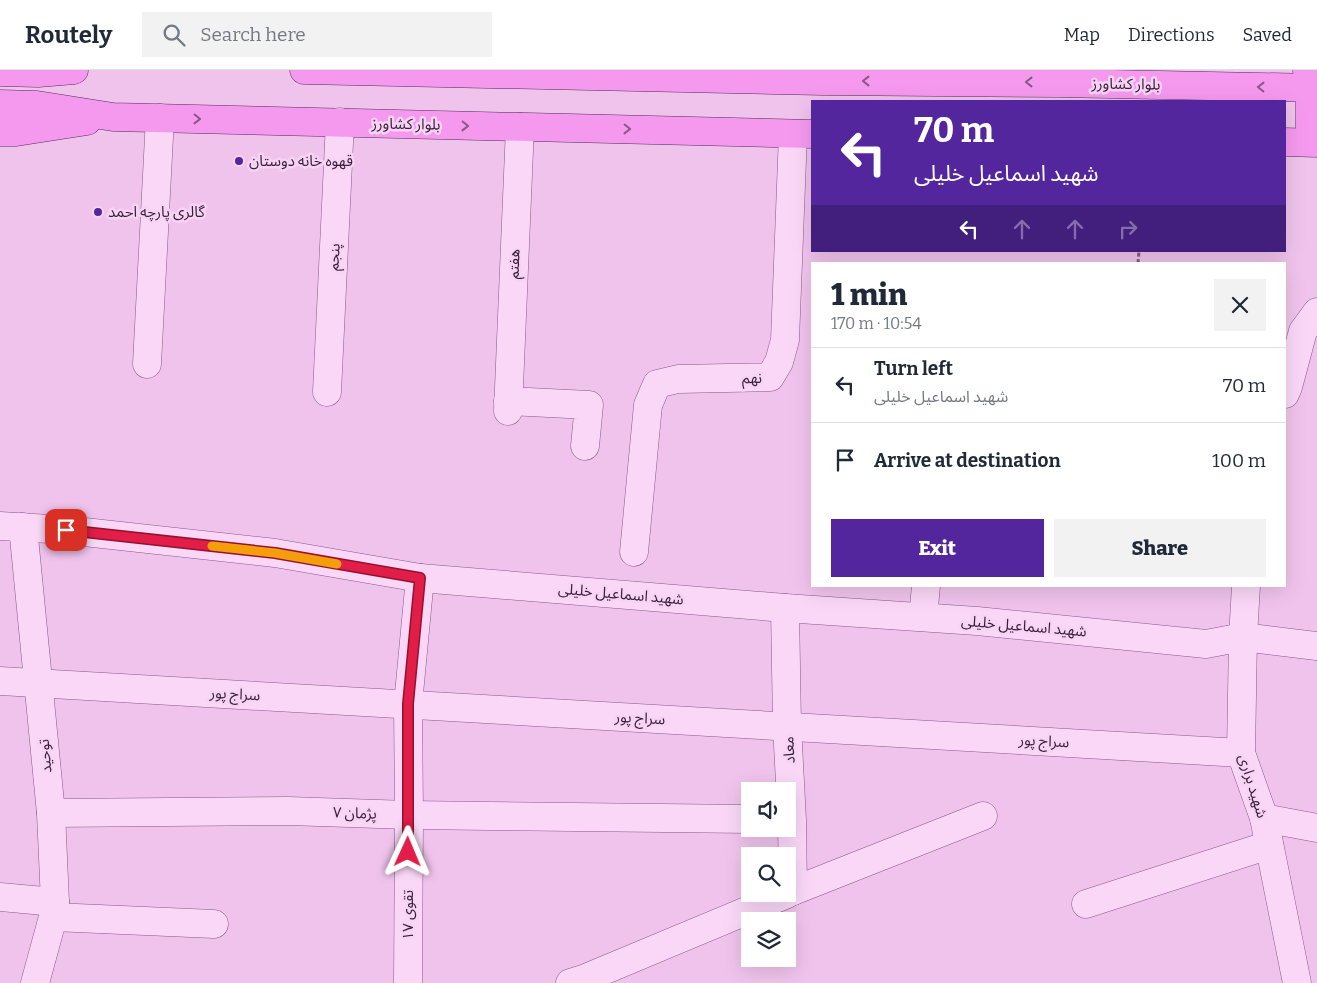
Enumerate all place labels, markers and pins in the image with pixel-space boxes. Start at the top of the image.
place label: قهوه خانه دوستان [249,152,353,170]
marker: قهوه خانه دوستان [233,155,245,167]
place label: گالری پارچه احمد [108,203,206,222]
marker: گالری پارچه احمد [92,206,104,218]
pin [45,509,87,551]

